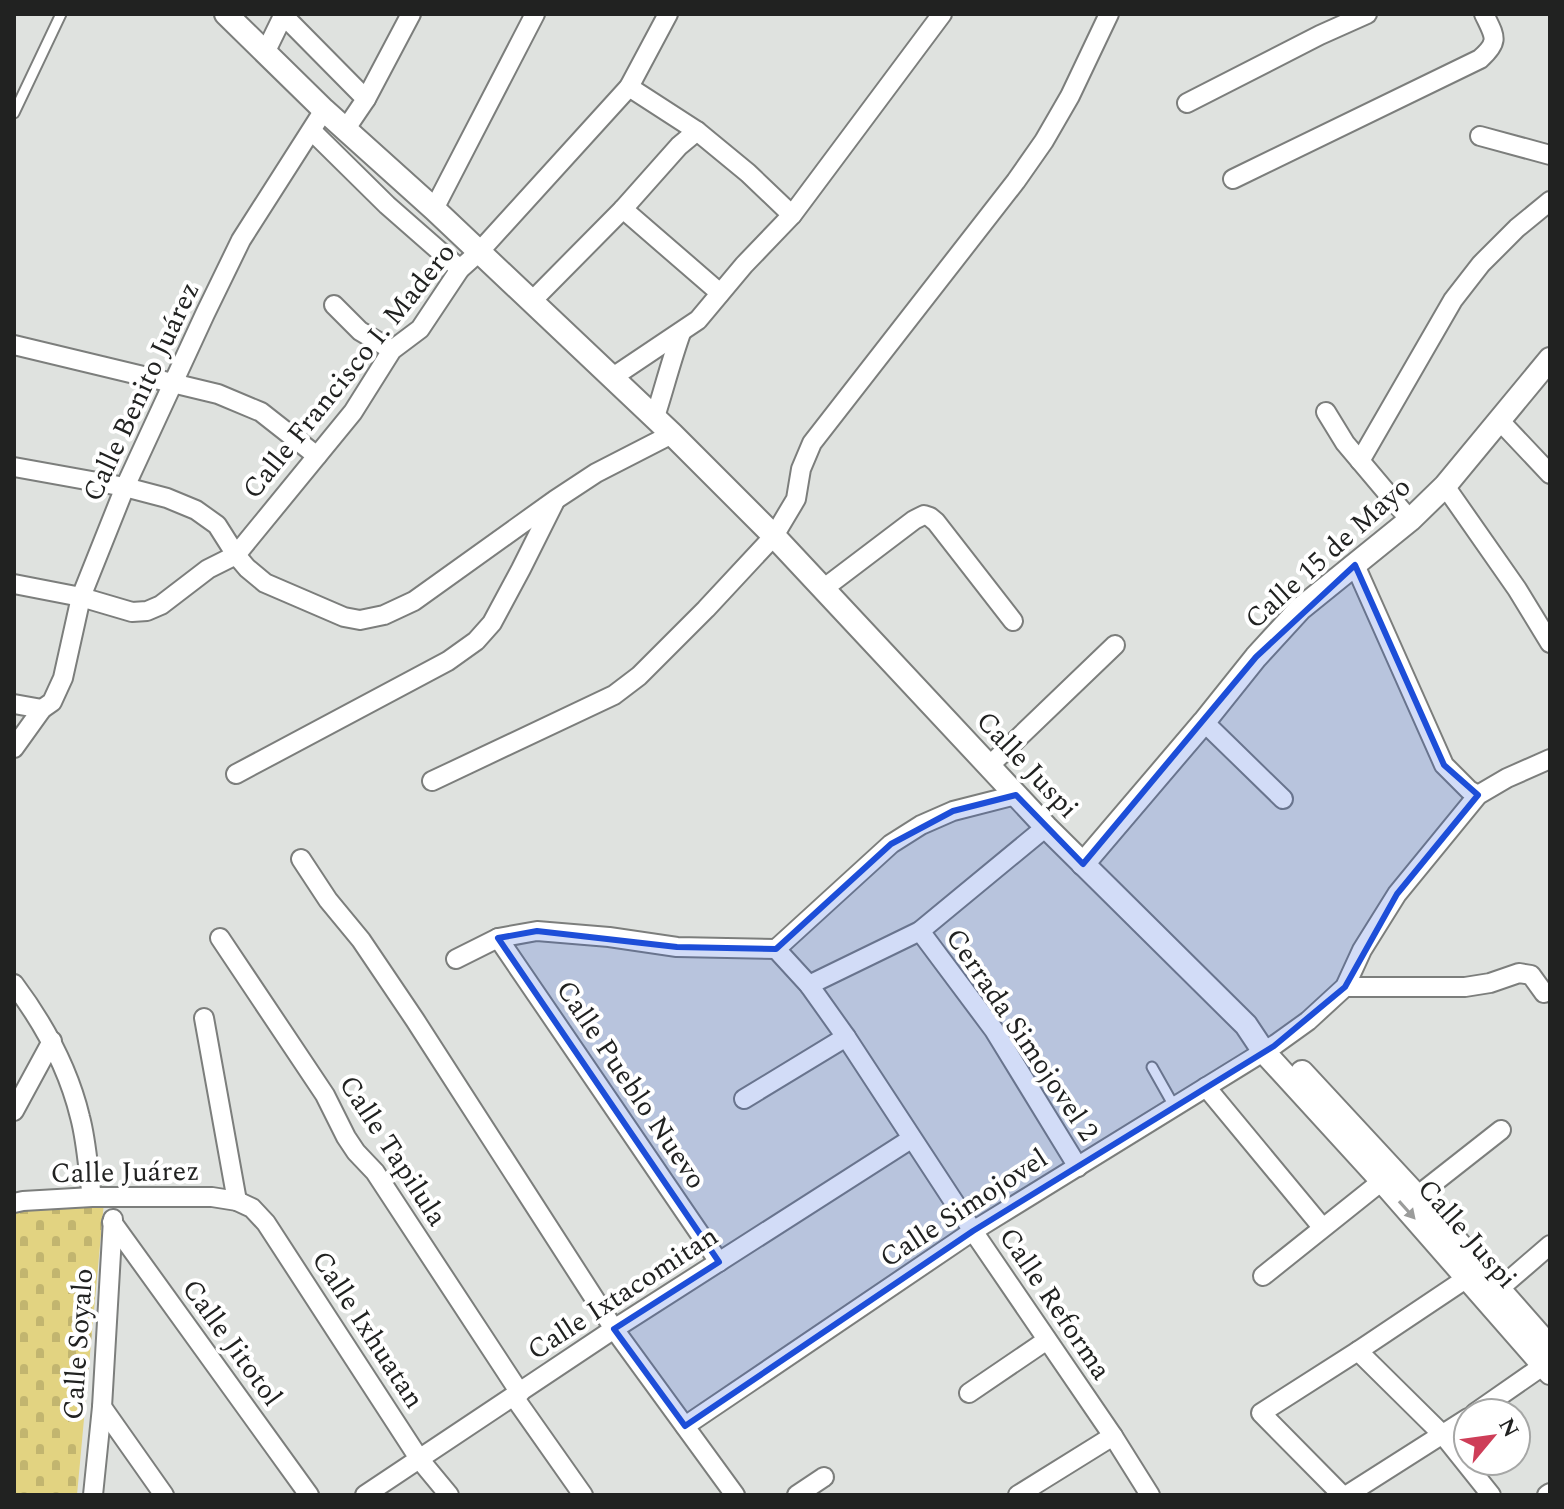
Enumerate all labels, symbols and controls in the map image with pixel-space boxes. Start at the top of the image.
street label: Calle Francisco I. Madero [232,233,466,509]
street label: Calle Benito Juárez [72,275,211,509]
street label: Calle 15 de Mayo [1235,467,1421,640]
street label: Calle Juspi [965,701,1088,829]
street label: Cerrada Simojovel 2 [934,919,1109,1150]
street label: Calle Pueblo Nuevo [545,972,717,1198]
street label: Calle Tapilula [328,1067,458,1235]
street label: Calle Simojovel [871,1138,1056,1279]
street label: Calle Juárez [50,1150,200,1195]
street label: Calle Juspi [1407,1169,1527,1299]
one-way arrow [1398,1201,1416,1220]
street label: Calle Ixtacomitan [519,1215,727,1371]
street label: Calle Reforma [988,1219,1122,1389]
street label: Calle Ixhuatan [300,1242,435,1418]
street label: Calle Soyalo [52,1267,105,1421]
street label: Calle Jitotol [171,1270,293,1416]
north arrow [1452,1397,1532,1477]
text: N [1489,1412,1527,1444]

